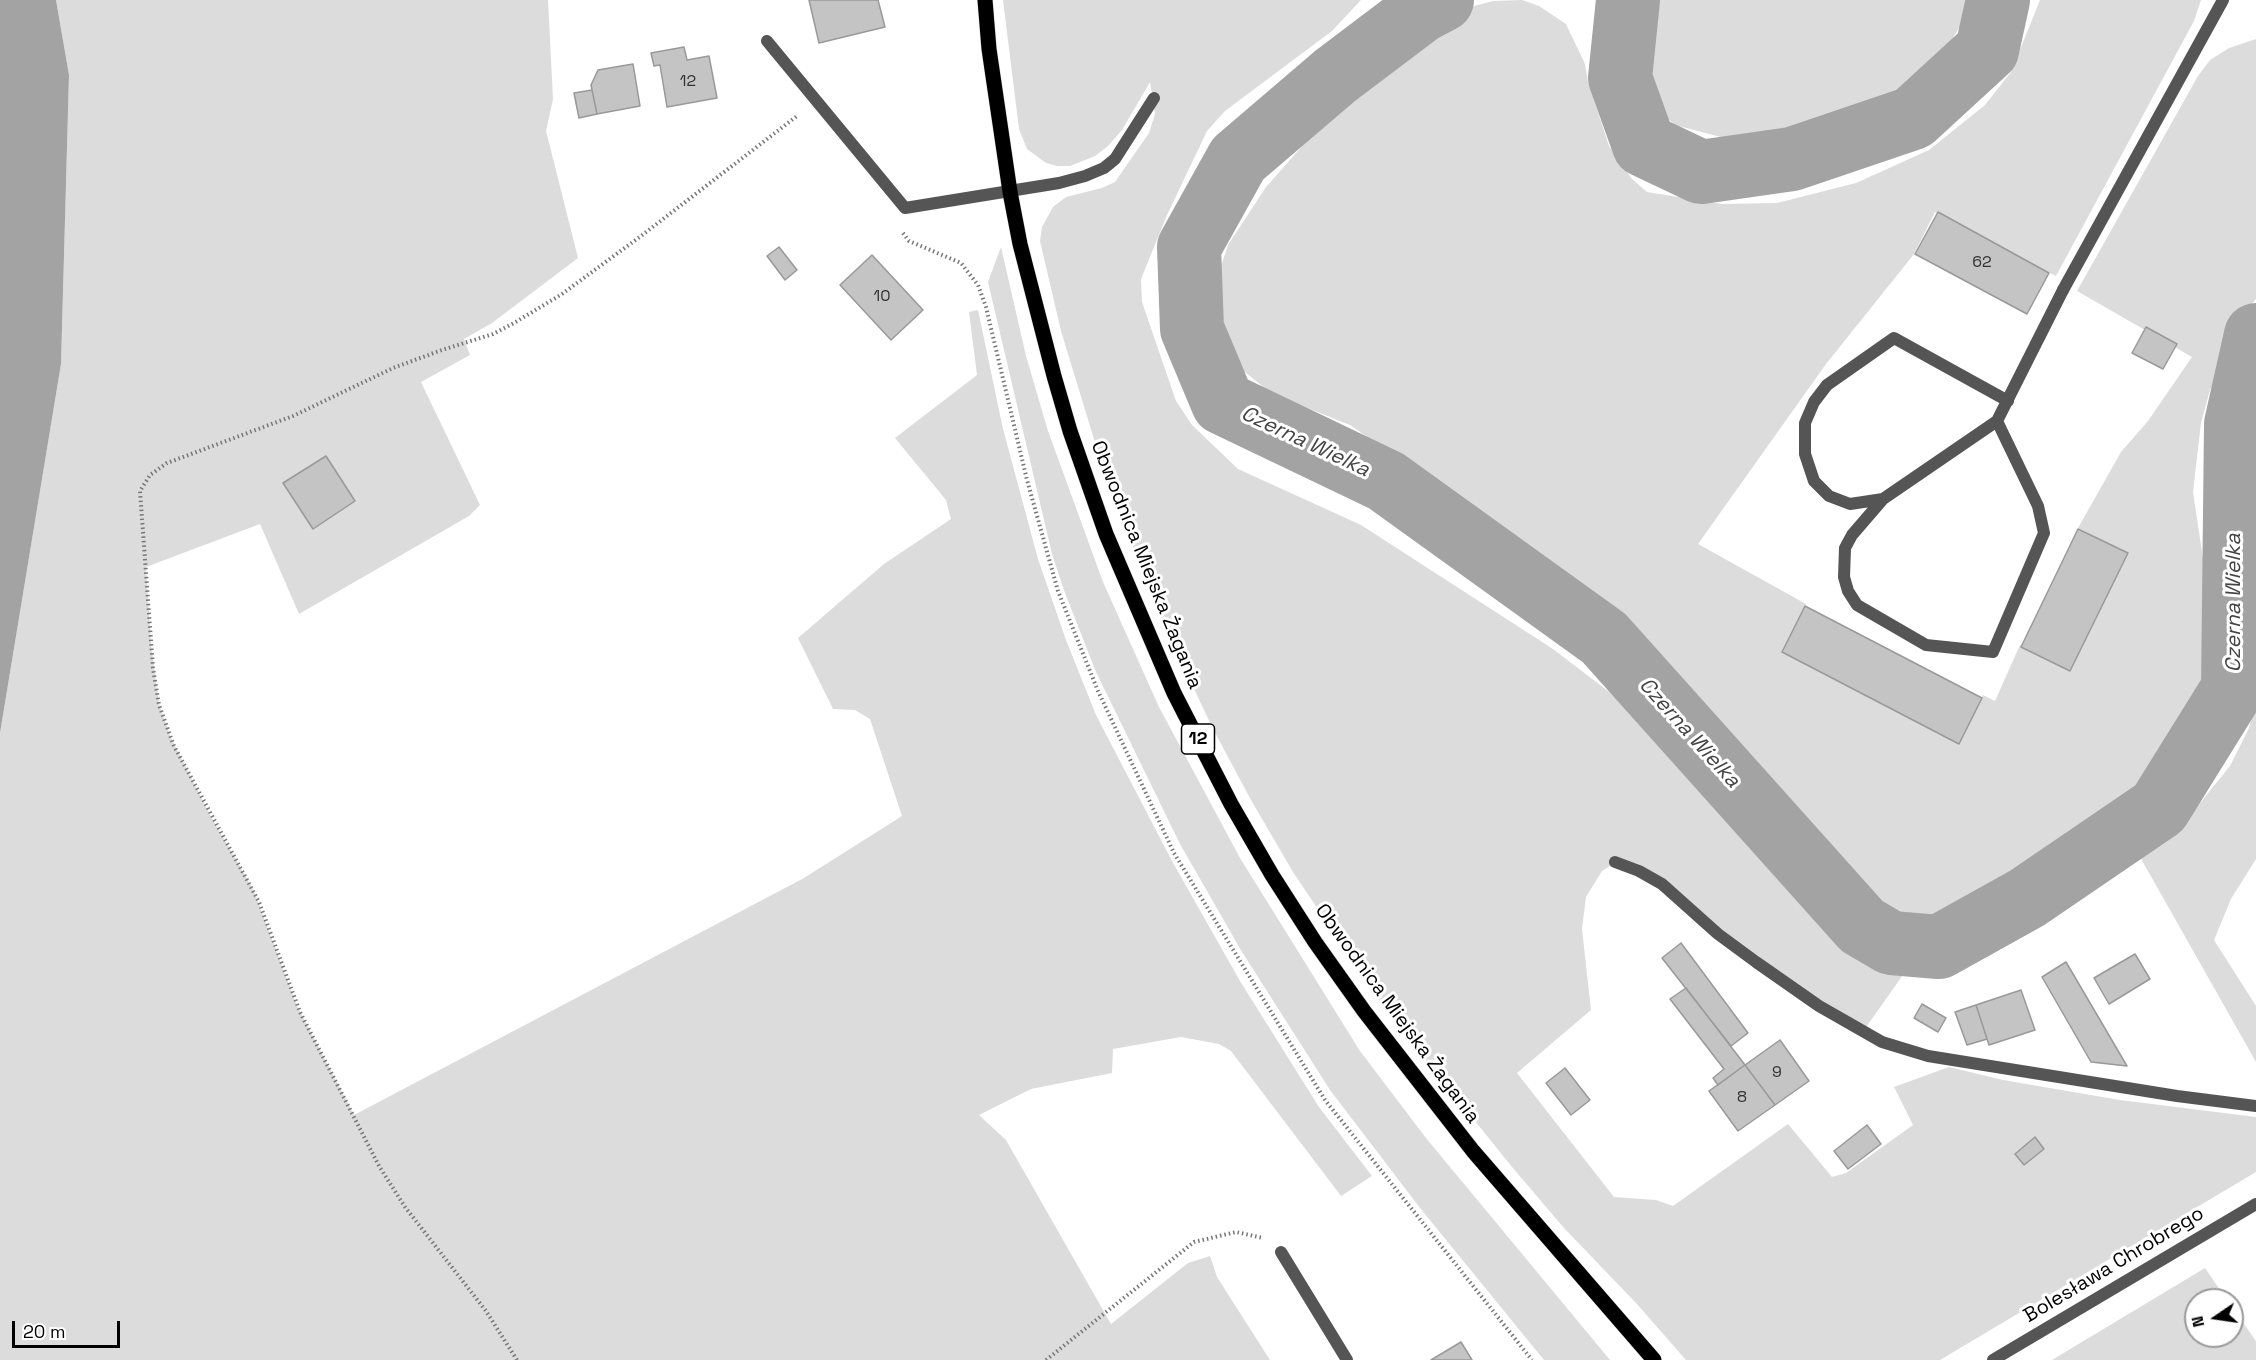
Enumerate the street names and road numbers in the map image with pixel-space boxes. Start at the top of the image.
street label: Obwodnica Miejska Żagania [1085,437,1207,693]
road number: 12 [1182,724,1214,754]
street label: Obwodnica Miejska Żagania [1309,900,1485,1128]
street label: Bolesława Chrobrego [2020,1202,2208,1328]

